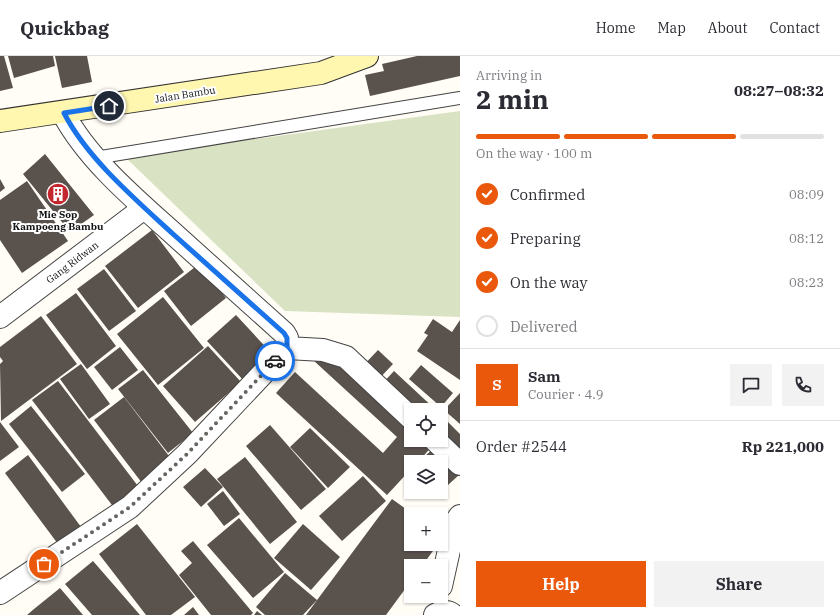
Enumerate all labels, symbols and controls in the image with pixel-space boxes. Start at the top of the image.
text: Quickbag [20,16,109,40]
text: Home [596,19,635,37]
text: Map [657,19,686,37]
text: About [708,19,747,37]
text: Contact [769,19,820,37]
text: Arriving in [476,67,542,84]
text: 08:27–08:32 [734,81,824,100]
text: 2 min [476,82,549,116]
street label: Jalan Bambu [154,83,216,106]
pin [92,89,126,123]
icon: home [98,95,120,117]
text: On the way · 100 m [476,145,592,162]
building icon: Mie Sop Kampoeng Bambu [45,181,71,207]
icon: check [476,183,498,205]
text: Confirmed [510,185,585,204]
text: 08:09 [789,186,824,203]
place label: Mie Sop Kampoeng Bambu [13,208,104,233]
icon: check [476,227,498,249]
text: Preparing [510,229,581,248]
text: 08:12 [789,230,824,247]
street label: Gang Ridwan [43,238,102,286]
icon: check [476,271,498,293]
text: On the way [510,273,588,292]
text: 08:23 [789,274,824,291]
text: Delivered [510,317,578,336]
courier [255,341,295,381]
icon: car [264,350,286,372]
button: chat [730,364,772,406]
button: phone [782,364,824,406]
text: Sam [528,367,561,386]
text: S [492,375,502,394]
text: Courier · 4.9 [528,386,604,403]
map controls [404,403,448,603]
button: locate [404,403,448,447]
text: Order #2544 [476,437,567,456]
text: Rp 221,000 [742,437,824,456]
button: layers [404,455,448,499]
button: + [404,507,448,551]
pin [27,547,61,581]
icon: bag [33,553,55,575]
button: − [404,559,448,603]
button: Help [476,561,646,607]
button: Share [654,561,824,607]

